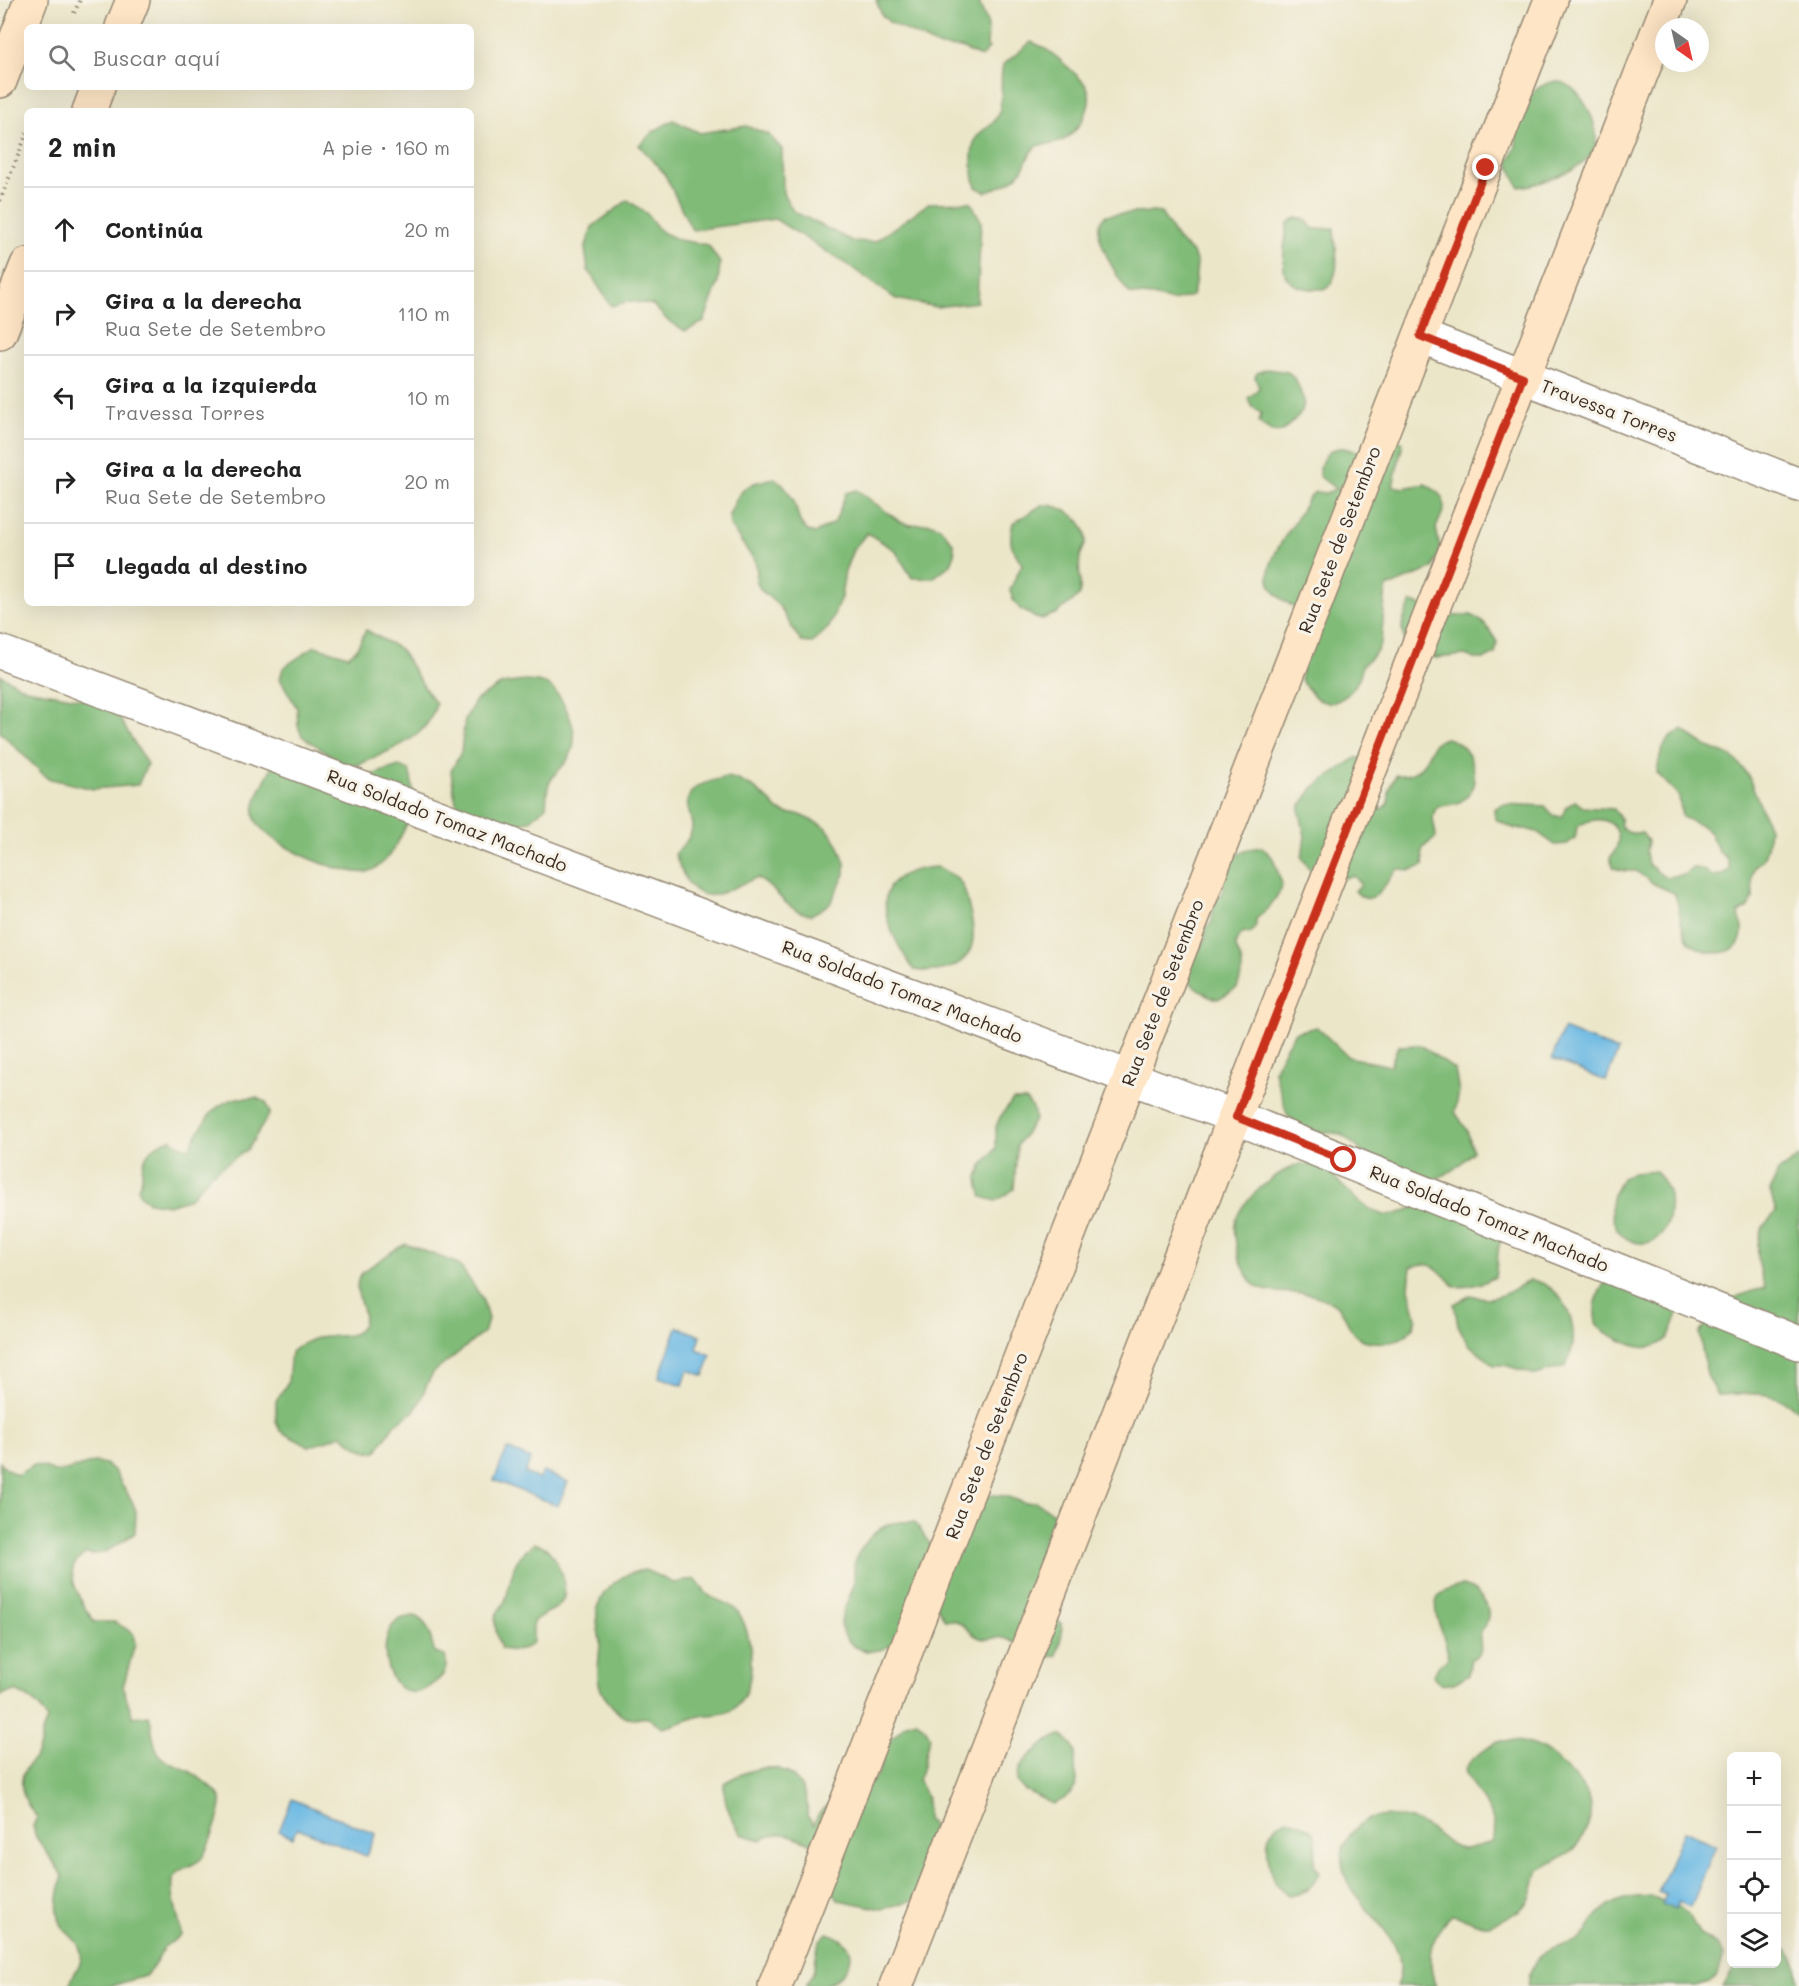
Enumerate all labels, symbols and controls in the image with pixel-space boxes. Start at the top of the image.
north arrow [1655,18,1709,72]
search box [24,24,474,90]
icon: search [45,41,78,74]
text: Buscar aquí [93,43,221,72]
text: 2 min [48,130,116,164]
text: A pie · 160 m [322,134,450,160]
route end [1472,154,1498,180]
icon: ahead [48,213,81,246]
text: Continúa [105,215,203,244]
text: 20 m [404,216,450,242]
text: Gira a la derecha [105,286,302,315]
icon: right [48,297,81,330]
text: 110 m [397,300,450,326]
text: Rua Sete de Setembro [105,315,326,341]
text: Gira a la izquierda [105,370,317,399]
street label: Travessa Torres [1538,373,1681,447]
icon: left [48,381,81,414]
text: 10 m [406,384,450,410]
text: Travessa Torres [105,399,265,425]
street label: Rua Sete de Setembro [1292,442,1386,637]
text: Gira a la derecha [105,454,302,483]
icon: right [48,465,81,498]
text: 20 m [404,468,450,494]
text: Rua Sete de Setembro [105,483,326,509]
icon: arrive [48,549,81,582]
text: Llegada al destino [105,551,307,580]
street label: Rua Soldado Tomaz Machado [324,763,571,877]
street label: Rua Sete de Setembro [1115,895,1209,1090]
street label: Rua Soldado Tomaz Machado [779,934,1026,1048]
route start [1330,1146,1356,1172]
street label: Rua Soldado Tomaz Machado [1366,1159,1613,1277]
street label: Rua Sete de Setembro [939,1348,1033,1543]
map controls [1727,1752,1781,1968]
button: + [1727,1752,1781,1806]
button: − [1727,1806,1781,1860]
button: locate [1727,1860,1781,1914]
button: layers [1727,1914,1781,1968]

